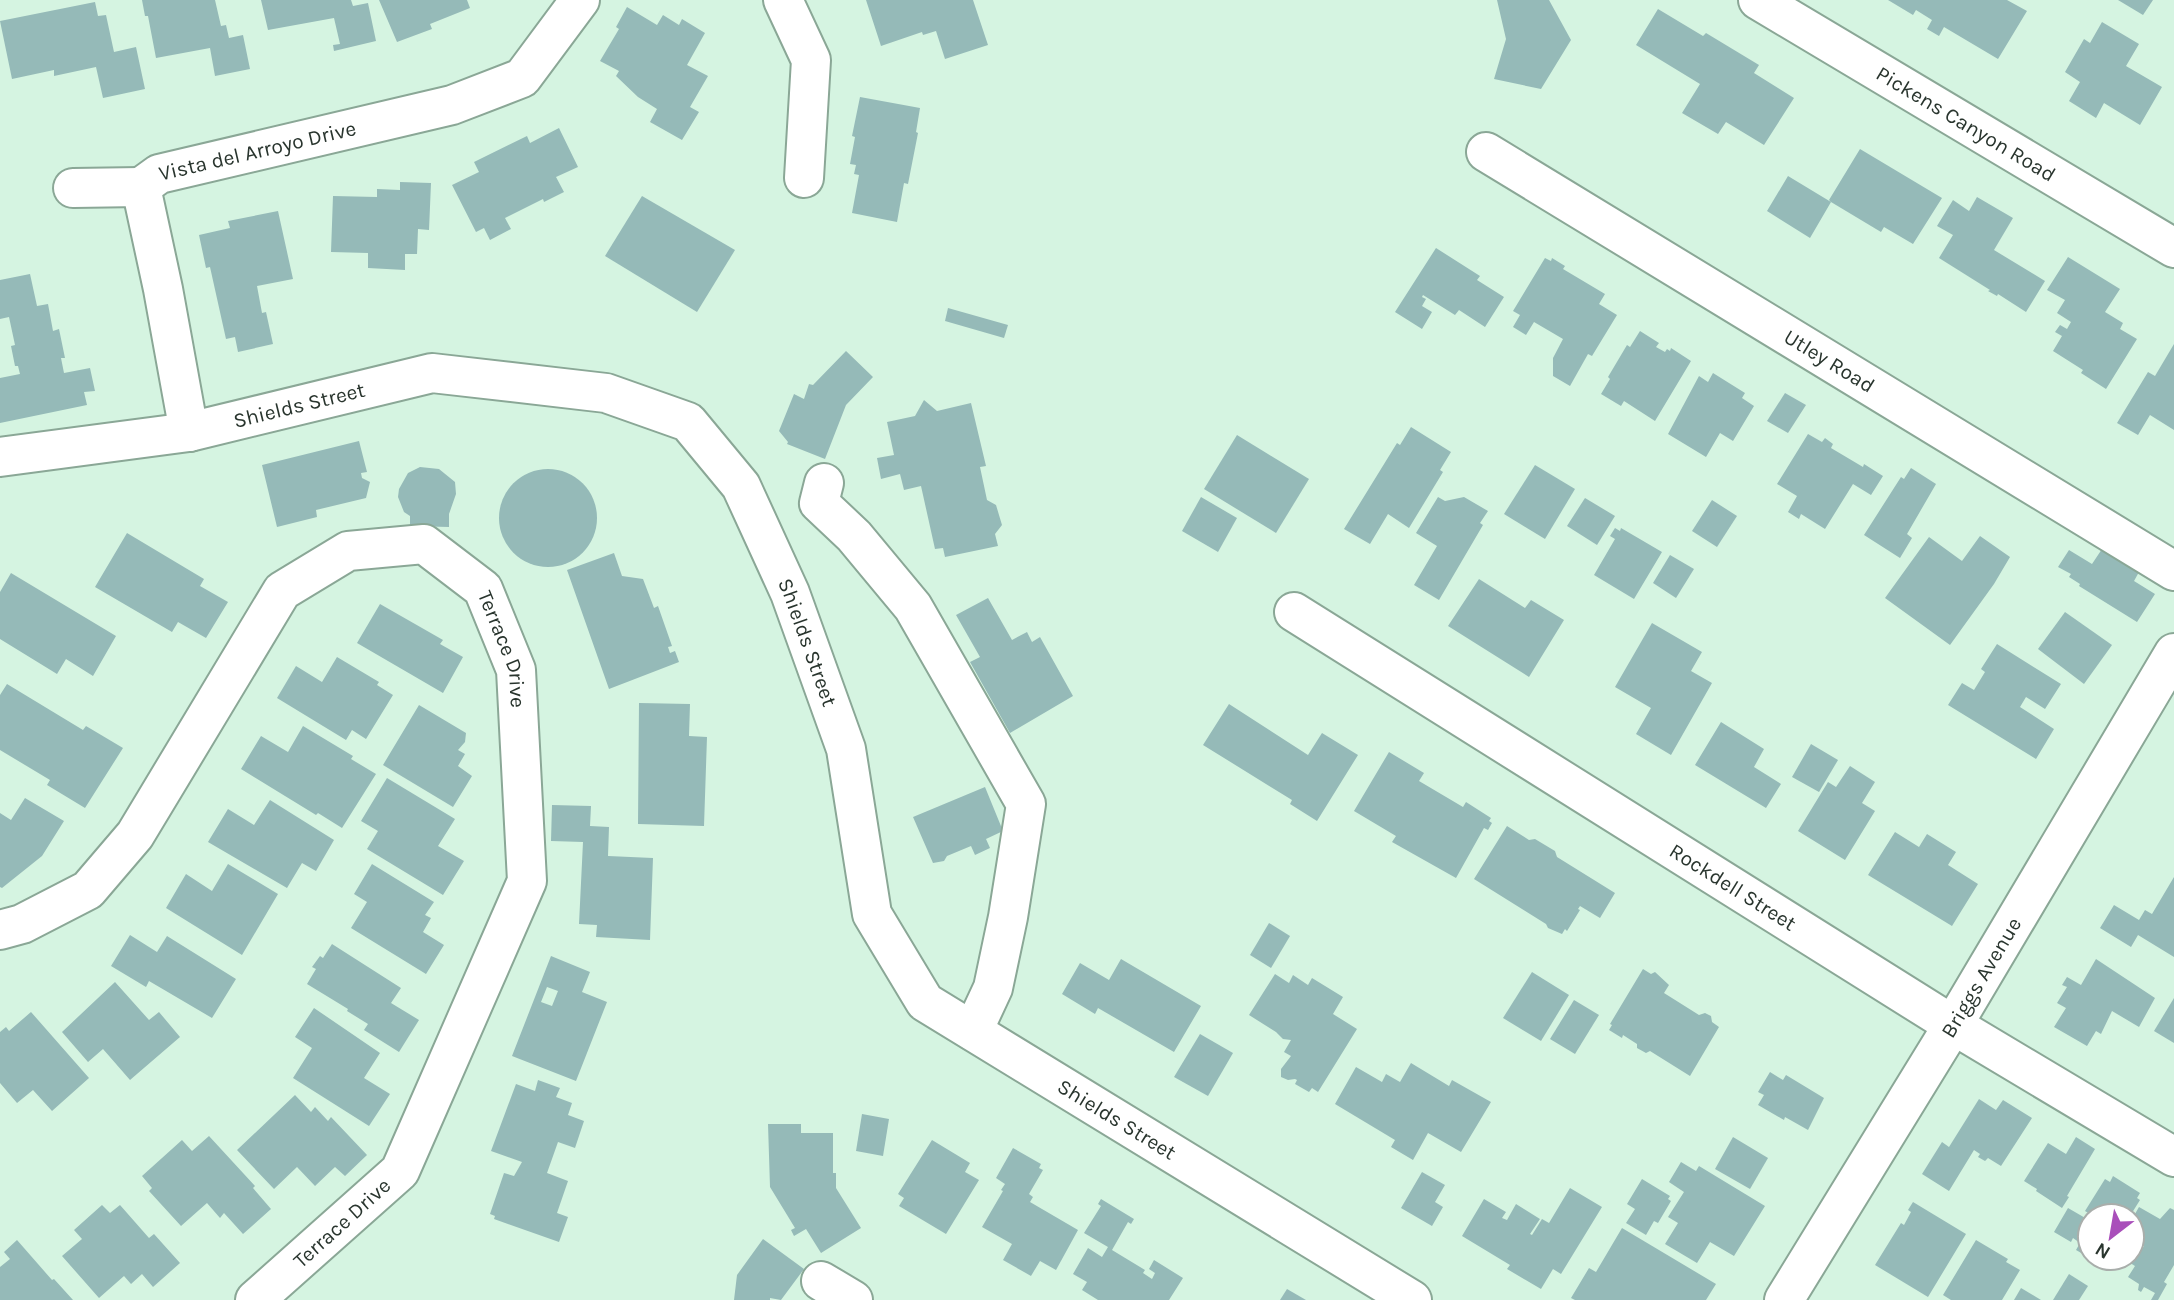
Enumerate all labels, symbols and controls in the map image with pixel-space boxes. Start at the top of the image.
street label: Pickens Canyon Road [1872,61,2060,187]
street label: Vista del Arroyo Drive [156,116,358,186]
street label: Utley Road [1780,324,1879,398]
street label: Shields Street [231,378,367,433]
street label: Shields Street [773,574,842,710]
street label: Terrace Drive [473,587,530,708]
street label: Rockdell Street [1665,838,1801,936]
street label: Briggs Avenue [1936,913,2026,1042]
street label: Shields Street [1053,1074,1181,1165]
street label: Terrace Drive [289,1173,395,1273]
north arrow [2076,1202,2146,1272]
text: N [2091,1238,2114,1264]

